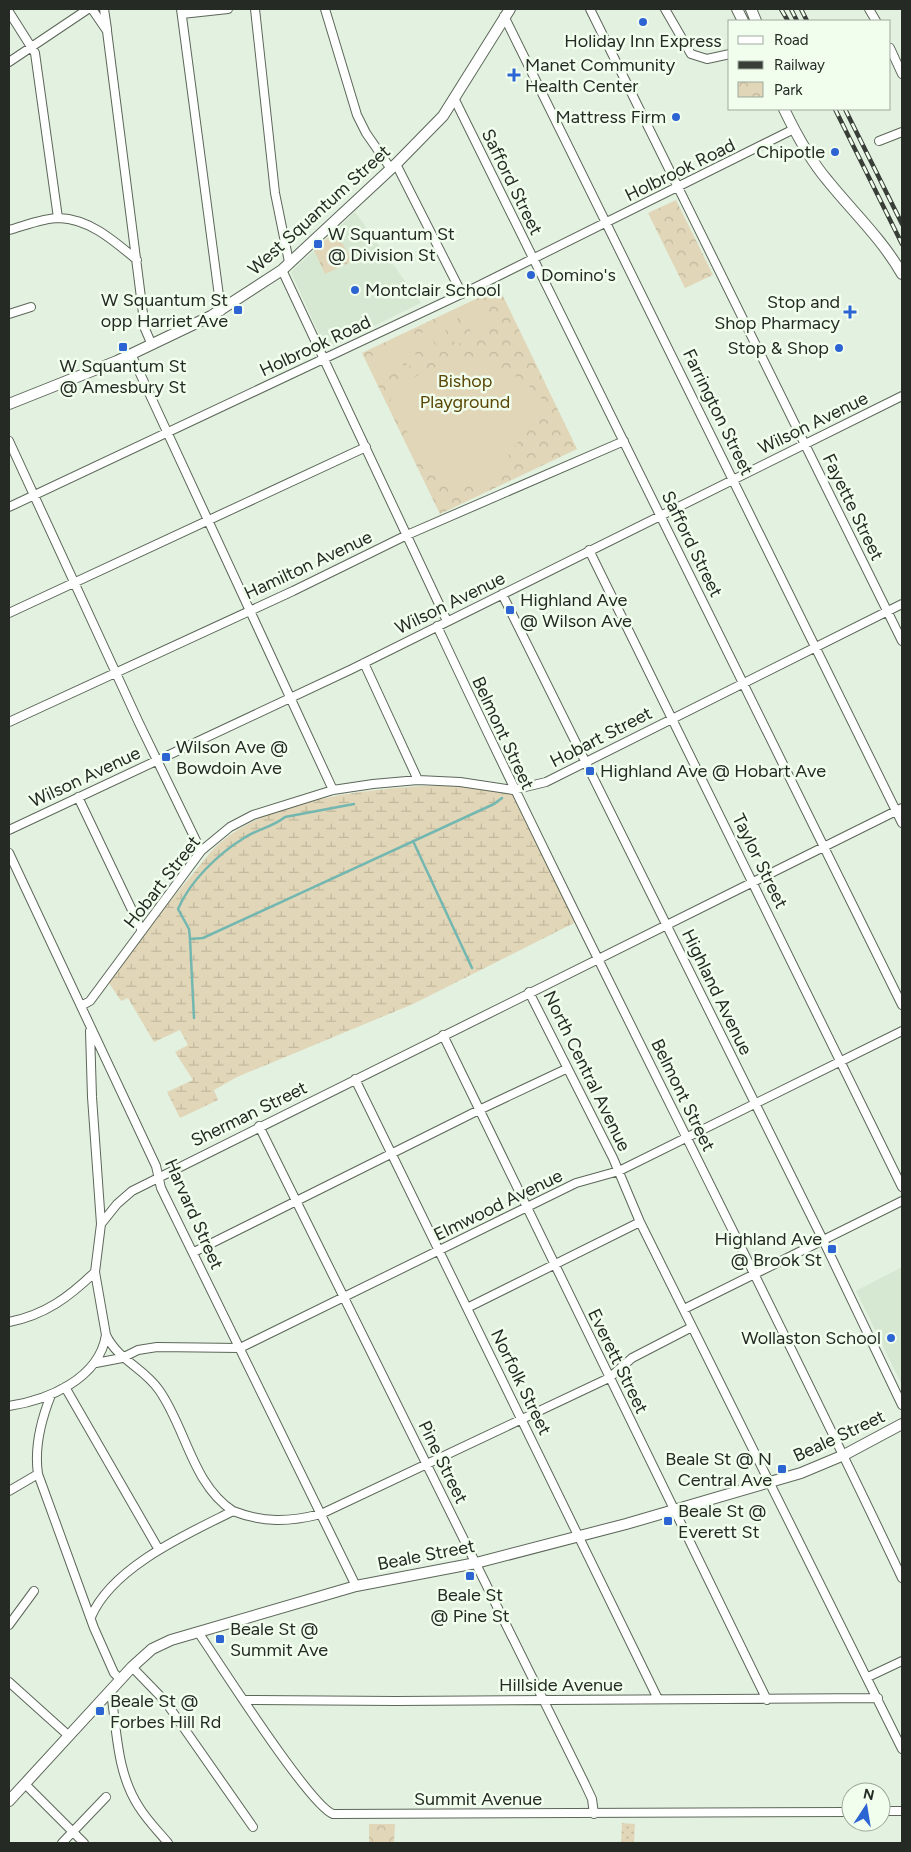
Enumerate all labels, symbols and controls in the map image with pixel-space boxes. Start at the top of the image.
marker: Holiday Inn Express [637,16,649,28]
legend [728,20,891,110]
place label: Holiday Inn Express [564,30,722,52]
text: Road [774,31,809,49]
place label: Manet Community Health Center [525,54,676,97]
text: Railway [774,56,825,74]
marker: Manet Community Health Center [507,68,521,82]
text: Park [774,81,803,99]
place label: Mattress Firm [556,106,666,128]
marker: Mattress Firm [670,111,682,123]
street label: Safford Street [477,125,547,239]
street label: Holbrook Road [621,134,739,206]
street label: West Squantum Street [243,140,395,280]
place label: Chipotle [756,141,825,163]
marker: Chipotle [829,146,841,158]
place label: W Squantum St @ Division St [328,223,455,266]
marker: W Squantum St @ Division St [312,238,324,250]
place label: Domino's [541,264,616,286]
marker: Domino's [525,269,537,281]
place label: Montclair School [365,279,501,301]
marker: Montclair School [349,284,361,296]
place label: W Squantum St opp Harriet Ave [101,289,228,332]
place label: Stop and Shop Pharmacy [714,291,841,334]
marker: W Squantum St opp Harriet Ave [232,304,244,316]
marker: Stop and Shop Pharmacy [844,306,856,318]
street label: Holbrook Road [256,311,374,381]
place label: Stop & Shop [727,337,829,359]
marker: W Squantum St @ Amesbury St [117,341,129,353]
marker: Stop & Shop [833,342,845,354]
street label: Farrington Street [678,345,758,479]
place label: W Squantum St @ Amesbury St [60,355,187,398]
park label: Bishop Playground [420,370,510,413]
street label: Wilson Avenue [754,387,872,459]
street label: Fayette Street [818,450,888,564]
street label: Safford Street [657,487,727,601]
street label: Hamilton Avenue [240,526,376,604]
street label: Wilson Avenue [391,567,509,639]
place label: Highland Ave @ Wilson Ave [520,589,632,632]
marker: Highland Ave @ Wilson Ave [504,604,516,616]
street label: Belmont Street [467,673,539,793]
street label: Hobart Street [546,702,656,772]
place label: Wilson Ave @ Bowdoin Ave [176,736,288,779]
street label: Wilson Avenue [26,742,144,812]
marker: Wilson Ave @ Bowdoin Ave [160,751,172,763]
place label: Highland Ave @ Hobart Ave [600,760,826,782]
marker: Highland Ave @ Hobart Ave [584,765,596,777]
street label: Taylor Street [728,810,792,912]
street label: Hobart Street [119,831,205,933]
street label: Highland Avenue [677,925,757,1059]
street label: North Central Avenue [539,987,636,1155]
street label: Belmont Street [646,1035,720,1155]
street label: Sherman Street [187,1076,311,1152]
street label: Harvard Street [160,1155,228,1273]
street label: Elmwood Avenue [430,1164,566,1246]
place label: Highland Ave @ Brook St [715,1228,822,1271]
marker: Highland Ave @ Brook St [826,1243,838,1255]
street label: Everett Street [583,1305,653,1417]
street label: Norfolk Street [486,1325,556,1439]
place label: Wollaston School [741,1327,881,1349]
marker: Wollaston School [885,1332,897,1344]
street label: Beale Street [790,1405,889,1467]
street label: Pine Street [414,1417,473,1507]
place label: Beale St @ N Central Ave [665,1448,772,1491]
marker: Beale St @ N Central Ave [776,1463,788,1475]
place label: Beale St @ Everett St [678,1500,766,1543]
marker: Beale St @ Everett St [662,1515,674,1527]
street label: Beale Street [375,1535,477,1575]
marker: Beale St @ Pine St [464,1570,476,1582]
place label: Beale St @ Pine St [430,1584,510,1627]
place label: Beale St @ Summit Ave [230,1618,328,1661]
marker: Beale St @ Summit Ave [214,1633,226,1645]
street label: Hillside Avenue [499,1674,623,1696]
place label: Beale St @ Forbes Hill Rd [110,1690,221,1733]
marker: Beale St @ Forbes Hill Rd [94,1705,106,1717]
north arrow [841,1782,891,1832]
text: N [862,1785,876,1804]
street label: Summit Avenue [414,1788,542,1810]

